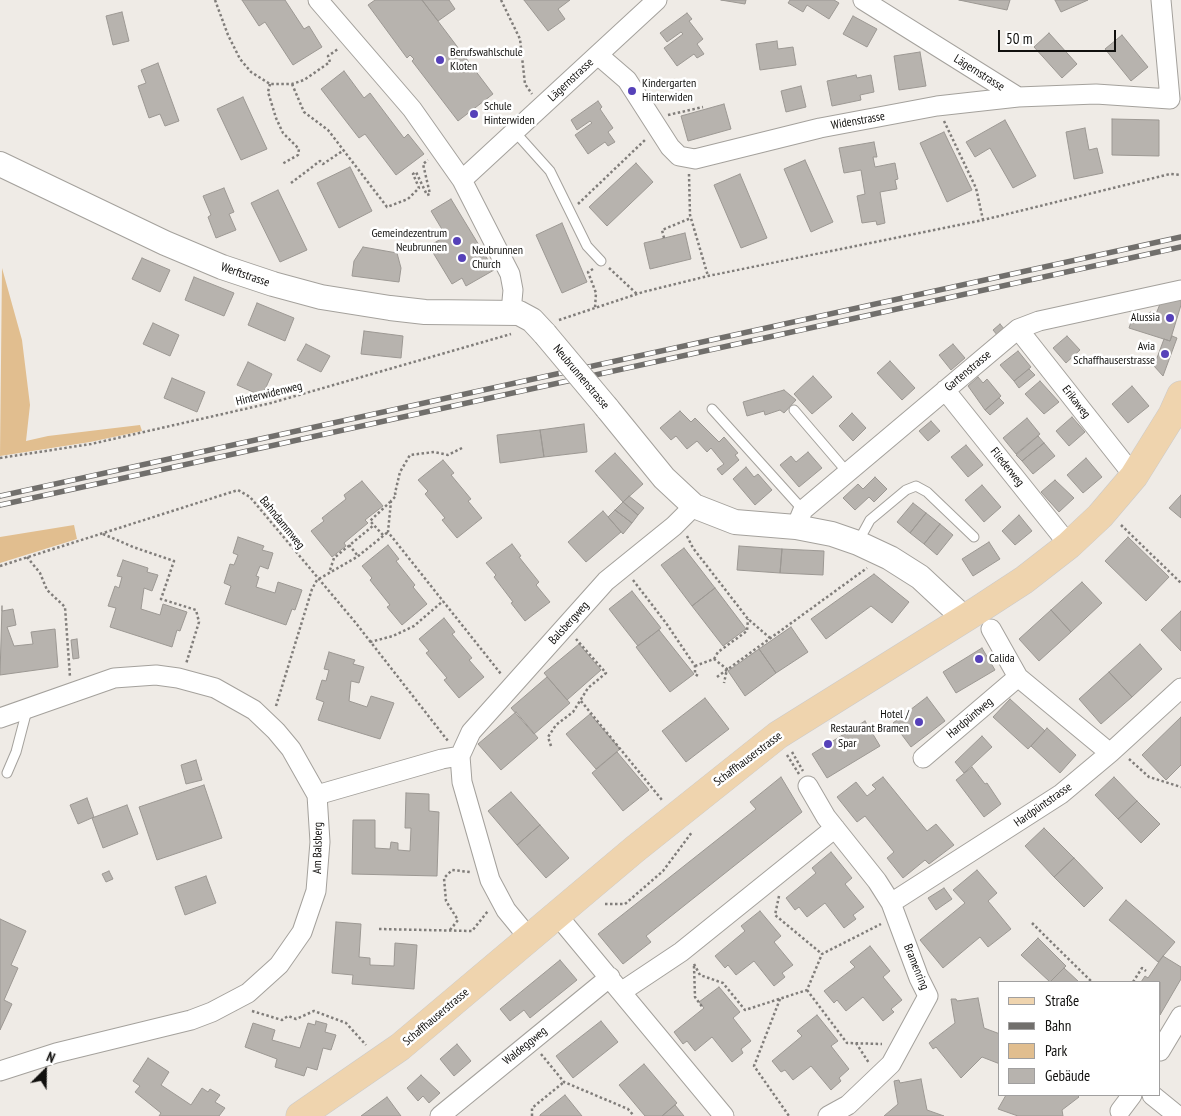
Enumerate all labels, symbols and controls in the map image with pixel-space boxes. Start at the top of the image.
scale bar [1001,20,1118,52]
text: 50 m [1006,29,1032,48]
place label: Berufswahlschule Kloten [450,46,523,74]
street label: Lägernstrasse [951,52,1007,94]
marker: Berufswahlschule Kloten [434,54,446,66]
street label: Lägernstrasse [545,55,597,105]
place label: Kindergarten Hinterwiden [642,77,696,105]
marker: Kindergarten Hinterwiden [626,85,638,97]
place label: Schule Hinterwiden [484,100,535,128]
marker: Schule Hinterwiden [468,108,480,120]
street label: Widenstrasse [830,109,886,133]
place label: Gemeindezentrum Neubrunnen [371,227,447,255]
marker: Gemeindezentrum Neubrunnen [451,235,463,247]
place label: Neubrunnen Church [472,244,523,272]
marker: Neubrunnen Church [456,252,468,264]
street label: Werftstrasse [219,260,271,290]
place label: Alussia [1131,311,1160,325]
marker: Alussia [1164,312,1176,324]
place label: Avia Schaffhauserstrasse [1073,340,1155,368]
street label: Neubrunnenstrasse [550,342,612,412]
street label: Gartenstrasse [942,347,994,395]
marker: Avia Schaffhauserstrasse [1159,348,1171,360]
street label: Hinterwidenweg [234,379,304,409]
street label: Erikaweg [1059,383,1093,421]
street label: Fliederweg [987,445,1027,489]
street label: Bahndammweg [256,494,308,552]
street label: Balsbergweg [546,599,592,647]
place label: Calida [989,652,1015,666]
marker: Calida [973,653,985,665]
street label: Hardpüntweg [944,695,996,741]
place label: Hotel / Restaurant Bramen [830,708,909,736]
marker: Hotel / Restaurant Bramen [913,716,925,728]
street label: Schaffhauserstrasse [711,729,785,789]
place label: Spar [838,737,856,751]
marker: Spar [822,738,834,750]
street label: Hardpüntstrasse [1011,780,1075,830]
street label: Am Balsberg [310,822,326,874]
street label: Bramenring [900,942,932,992]
legend [998,981,1161,1096]
street label: Schaffhauserstrasse [400,985,472,1049]
text: Straße [1045,991,1079,1010]
text: Bahn [1045,1016,1071,1035]
street label: Waldeggweg [500,1024,550,1068]
text: Park [1045,1041,1067,1060]
north arrow [20,1046,70,1096]
text: N [44,1047,58,1067]
text: Gebäude [1045,1066,1090,1085]

